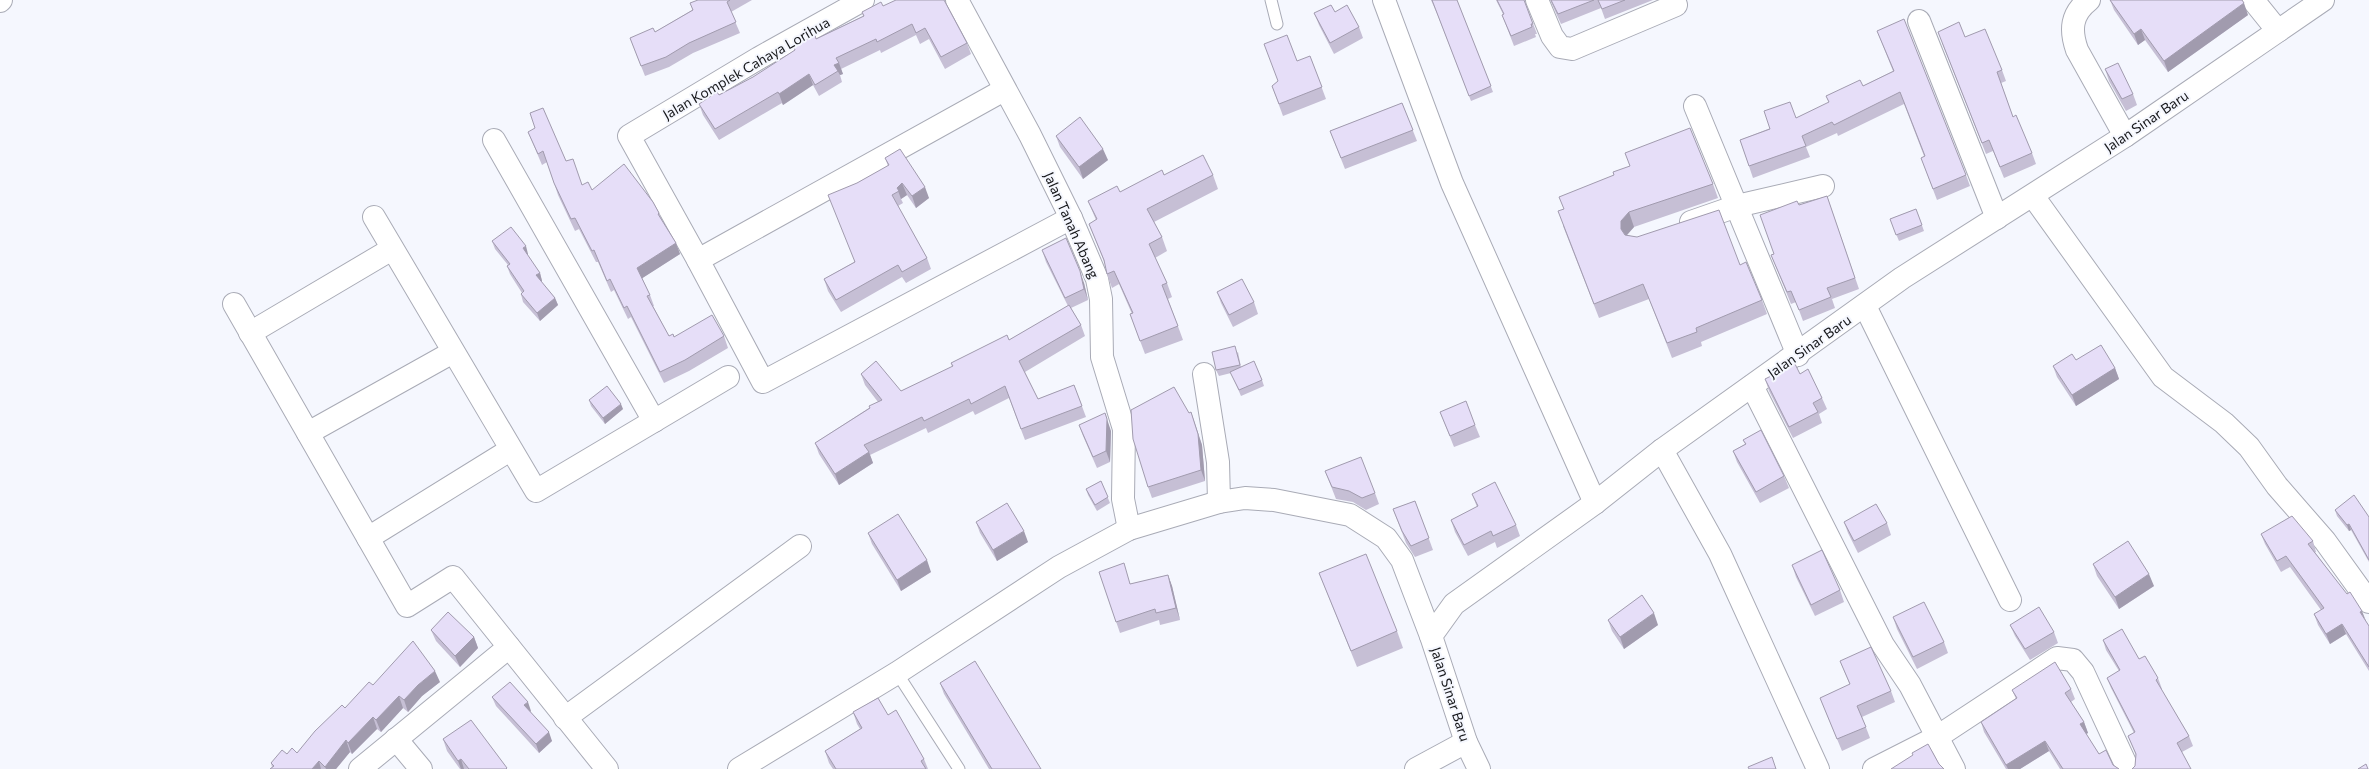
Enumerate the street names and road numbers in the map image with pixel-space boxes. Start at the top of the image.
street label: Jalan Komplek Cahaya Lorihua [660,13,832,123]
street label: Jalan Sinar Baru [2101,87,2191,155]
street label: Jalan Tanah Abang [1041,169,1103,281]
street label: Jalan Sinar Baru [1764,311,1854,381]
street label: Jalan Sinar Baru [1428,645,1474,743]

